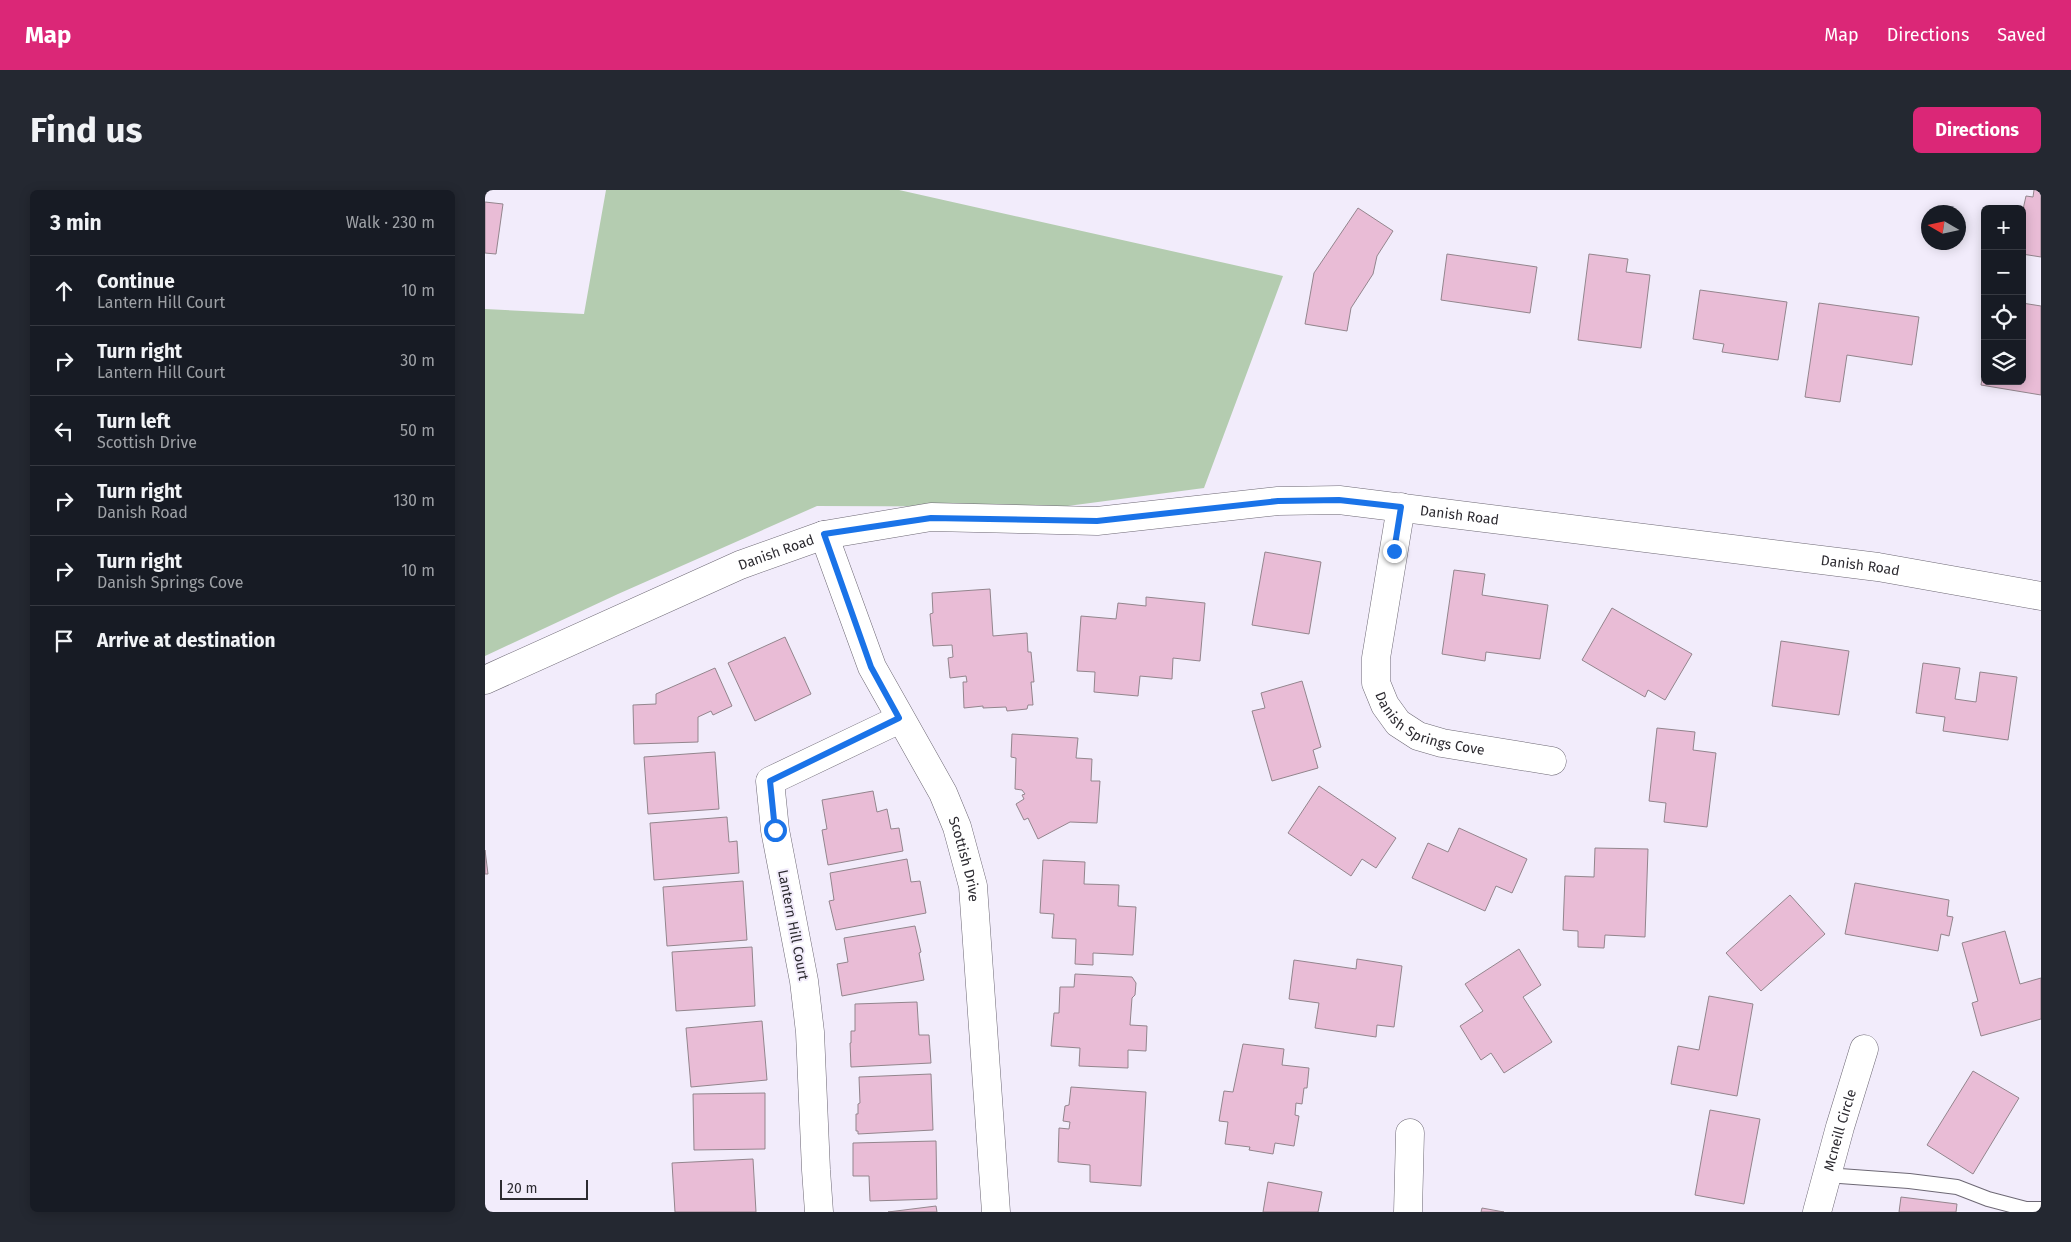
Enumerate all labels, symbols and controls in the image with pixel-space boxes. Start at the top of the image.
text: Map [25,21,71,49]
text: Map [1824,24,1859,46]
text: Directions [1887,24,1969,46]
text: Saved [1997,24,2046,46]
button: Directions [1913,107,2041,153]
text: Find us [30,109,142,151]
north arrow [1921,205,1966,250]
map controls [1981,205,2026,385]
button: + [1981,205,2026,250]
text: 3 min [50,210,102,236]
text: Walk · 230 m [346,213,435,232]
button: − [1981,250,2026,295]
text: Continue [97,270,175,293]
icon: ahead [50,277,78,305]
text: 10 m [401,281,435,300]
text: Lantern Hill Court [97,293,225,312]
button: locate [1981,295,2026,340]
text: Turn right [97,340,182,363]
button: layers [1981,340,2026,385]
icon: right [50,347,78,375]
text: 30 m [400,351,435,370]
text: Lantern Hill Court [97,363,225,382]
text: Turn left [97,410,171,433]
icon: left [50,417,78,445]
text: 50 m [400,421,435,440]
text: Scottish Drive [97,433,197,452]
text: Turn right [97,480,182,503]
icon: right [50,487,78,515]
text: 130 m [393,491,435,510]
street label: Danish Road [1419,502,1500,528]
text: Danish Road [97,503,188,522]
street label: Danish Road [736,531,816,574]
route end [1383,540,1406,563]
text: Turn right [97,550,182,573]
street label: Danish Road [1820,551,1901,579]
icon: right [50,557,78,585]
text: 10 m [401,561,435,580]
text: Danish Springs Cove [97,573,243,592]
icon: arrive [50,627,78,655]
text: Arrive at destination [97,629,276,652]
street label: Danish Springs Cove [1372,689,1486,758]
street label: Scottish Drive [945,814,983,902]
route start [764,819,787,842]
street label: Lantern Hill Court [774,868,812,983]
street label: Mcneill Circle [1820,1087,1860,1173]
scale bar [500,1177,587,1200]
text: 20 m [507,1180,537,1197]

